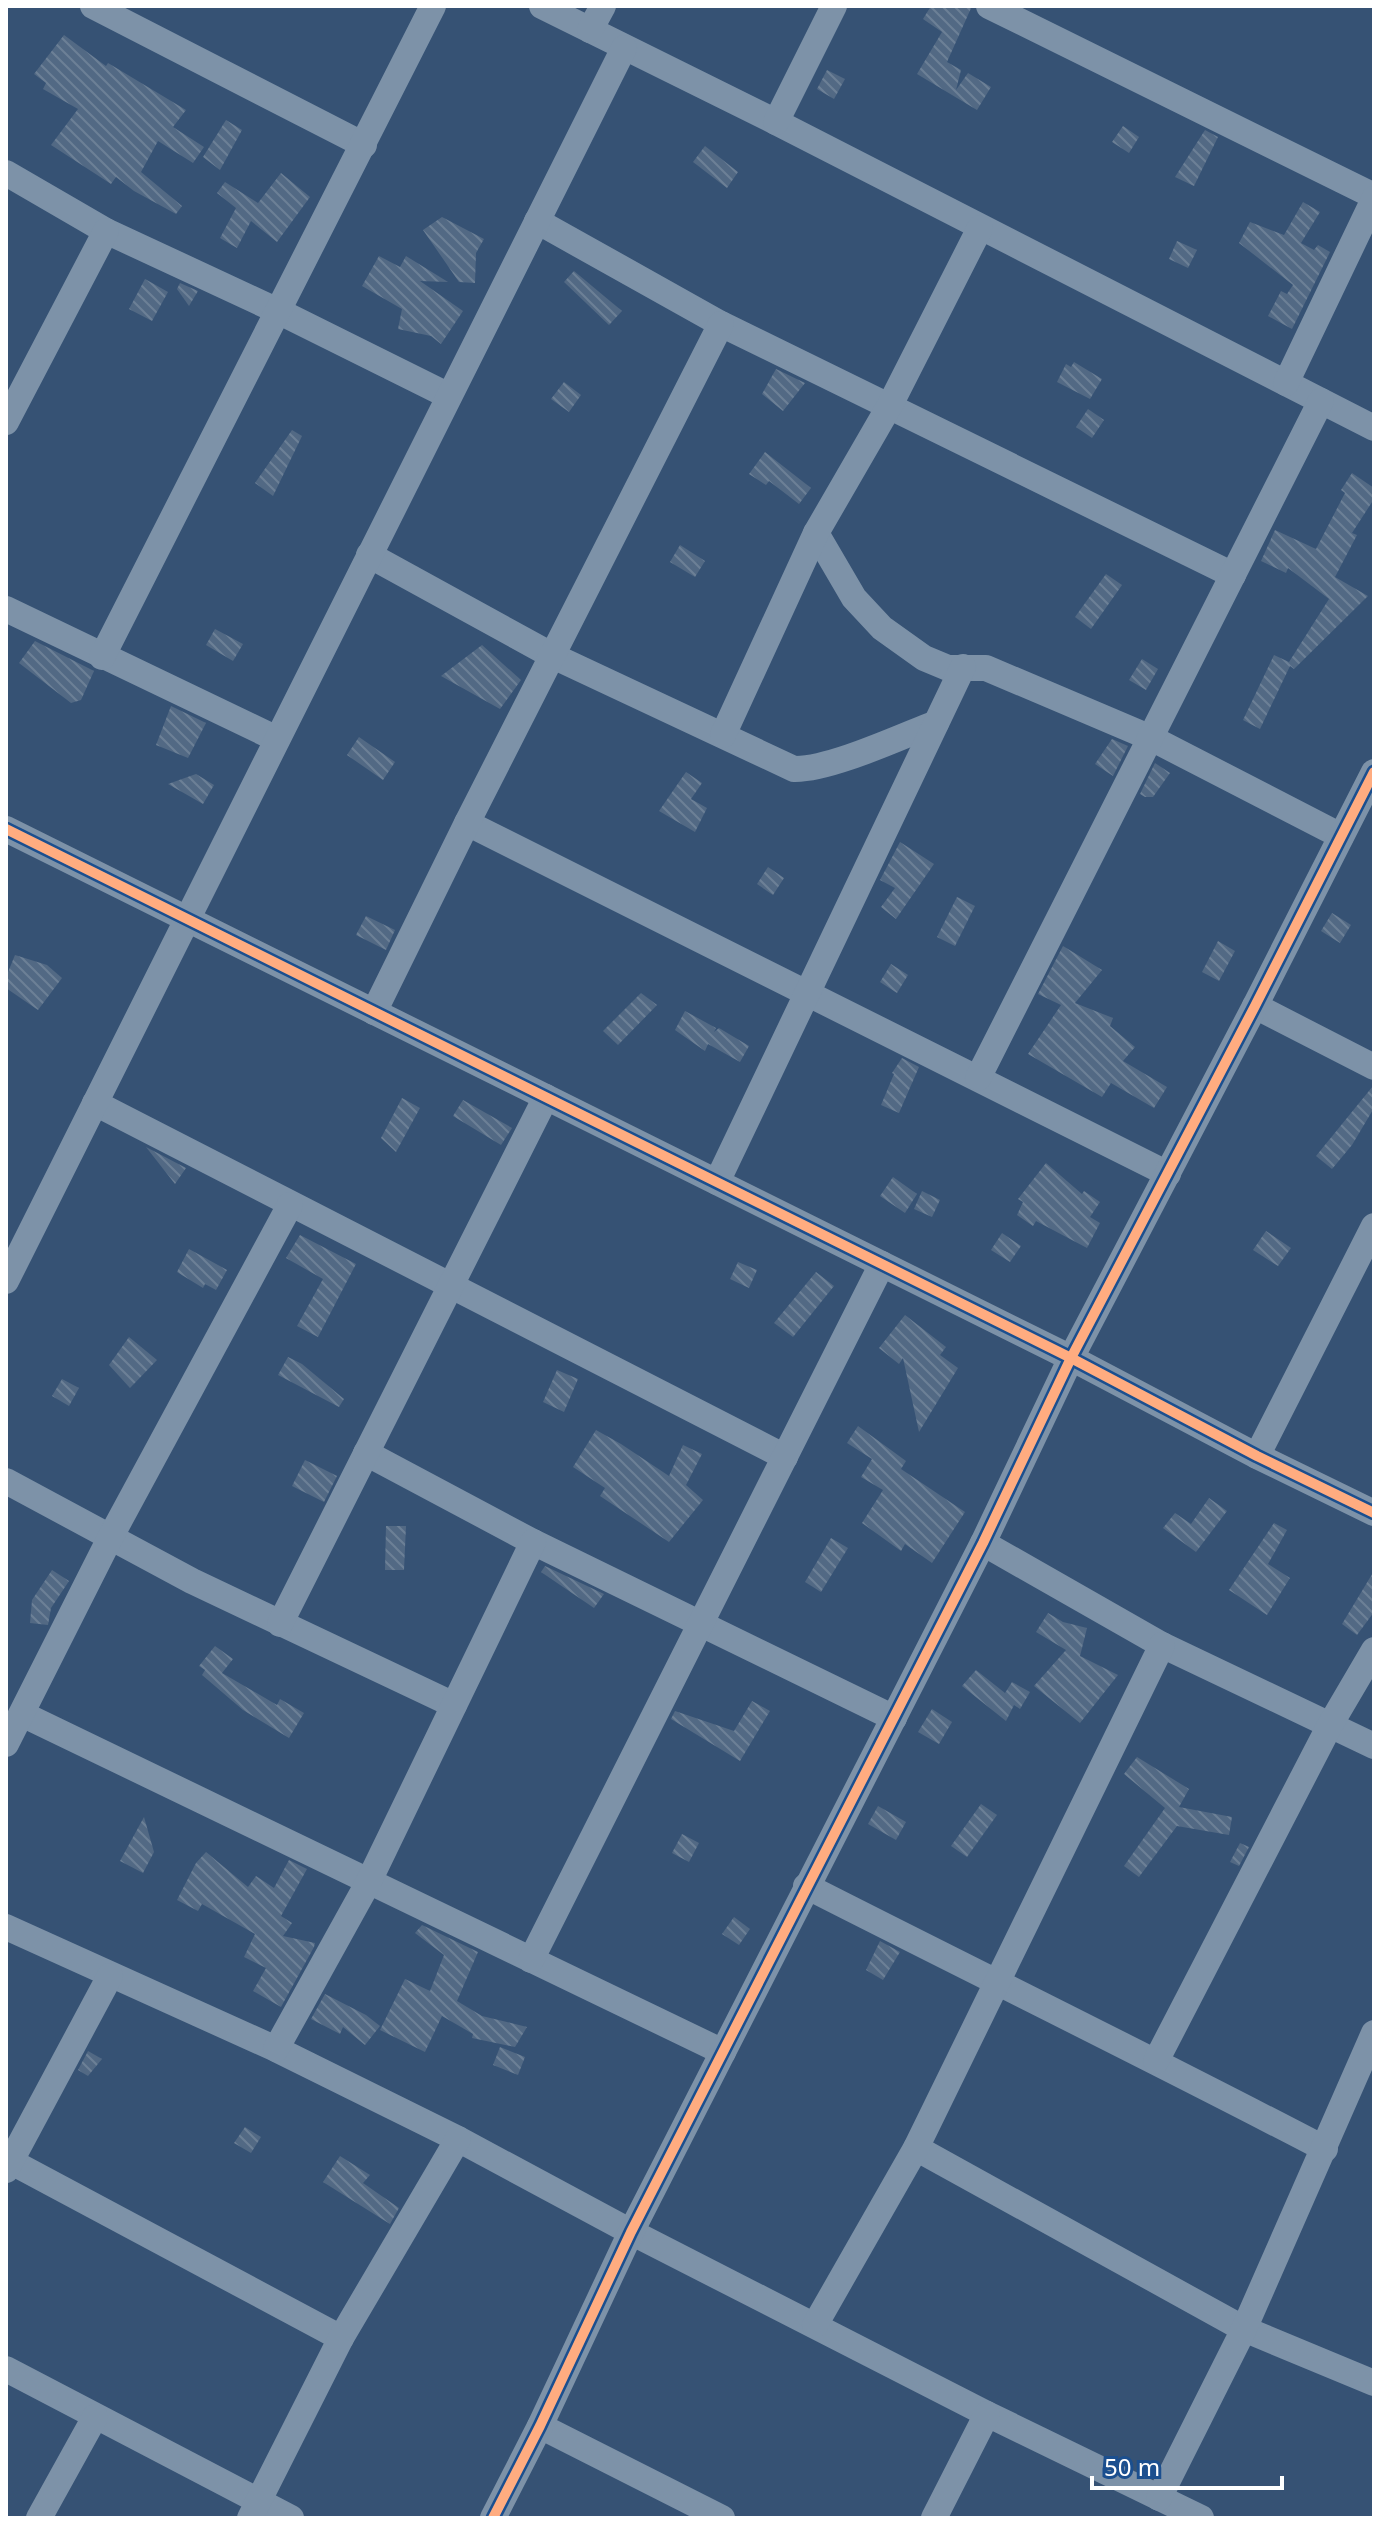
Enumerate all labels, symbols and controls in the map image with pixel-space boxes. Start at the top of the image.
scale bar [1092,2440,1282,2490]
text: 50 m [1104,2450,1160,2483]

